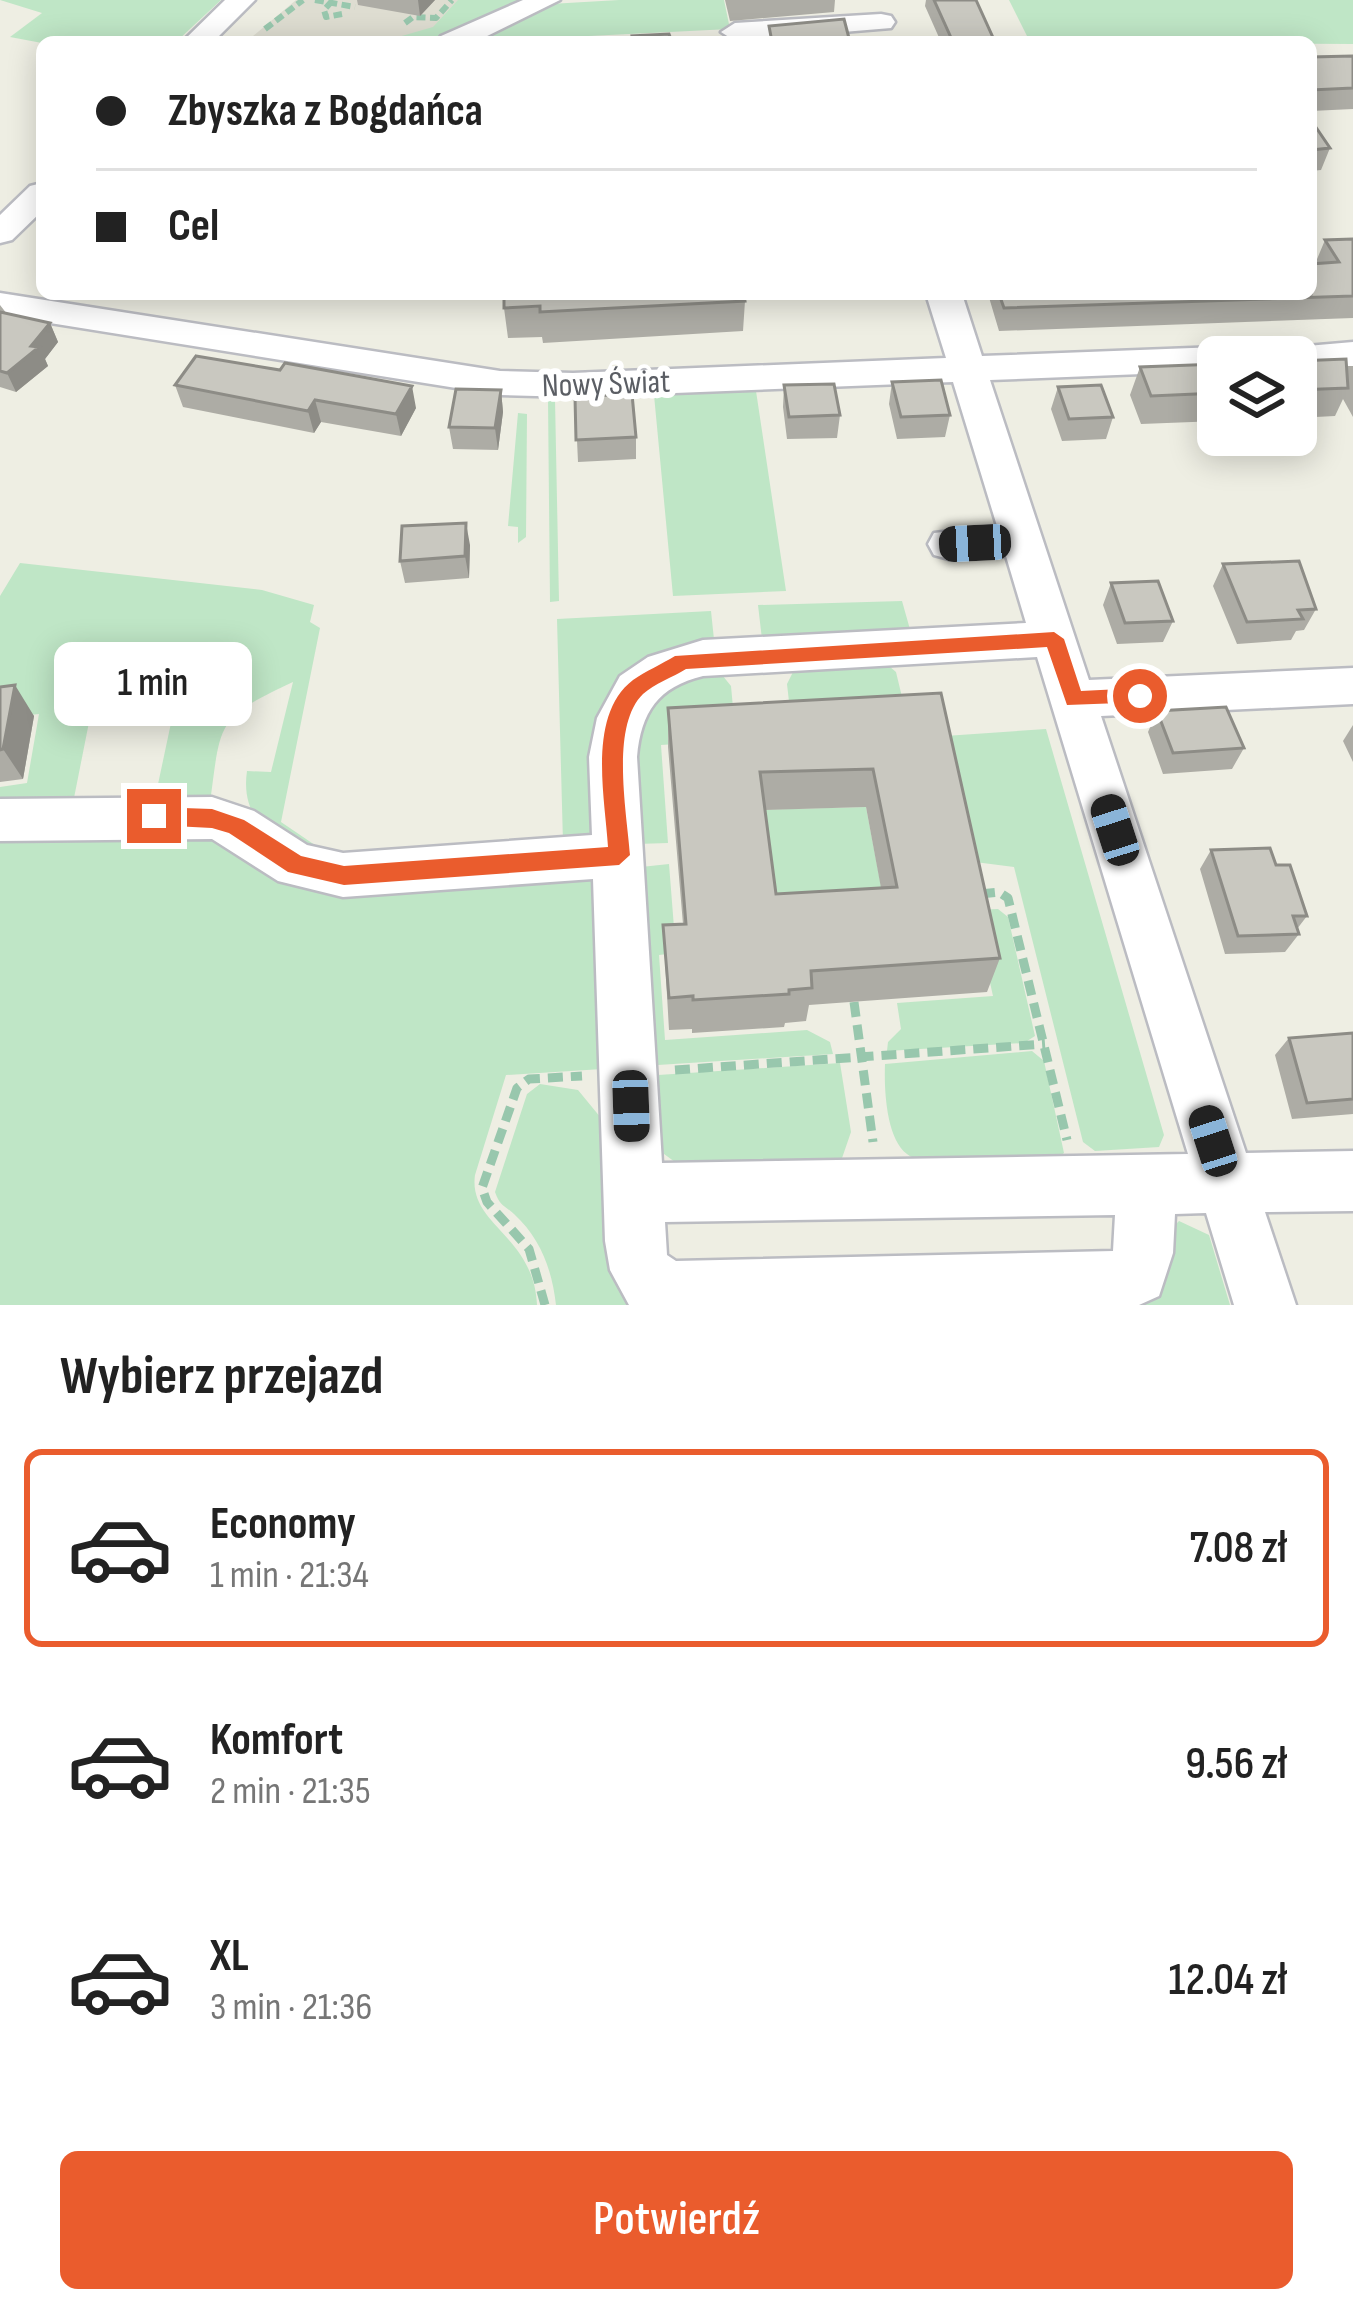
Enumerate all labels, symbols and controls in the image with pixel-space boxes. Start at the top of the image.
text: Zbyszka z Bogdańca [168,84,483,139]
text: Cel [168,199,219,254]
map controls [1197,336,1317,456]
button: layers [1197,336,1317,456]
street label: Nowy Świat [541,362,671,406]
car [938,523,1012,563]
callout: 1 min [55,642,253,726]
text: 1 min [118,660,188,707]
route start [1113,669,1167,723]
route end [127,789,181,843]
car [1087,790,1143,870]
car [612,1069,650,1143]
car [1185,1101,1241,1181]
text: Wybierz przejazd [60,1344,383,1409]
icon: car [66,1494,174,1602]
text: Economy [210,1497,356,1552]
text: 7.08 zł [1190,1521,1287,1576]
text: 1 min · 21:34 [210,1552,369,1599]
icon: car [66,1710,174,1818]
text: Komfort [210,1713,343,1768]
text: 9.56 zł [1185,1737,1287,1792]
text: 2 min · 21:35 [210,1768,371,1815]
icon: car [66,1926,174,2034]
text: XL [210,1929,249,1984]
text: 12.04 zł [1168,1953,1287,2008]
text: 3 min · 21:36 [210,1984,372,2031]
button: Potwierdź [60,2151,1293,2289]

